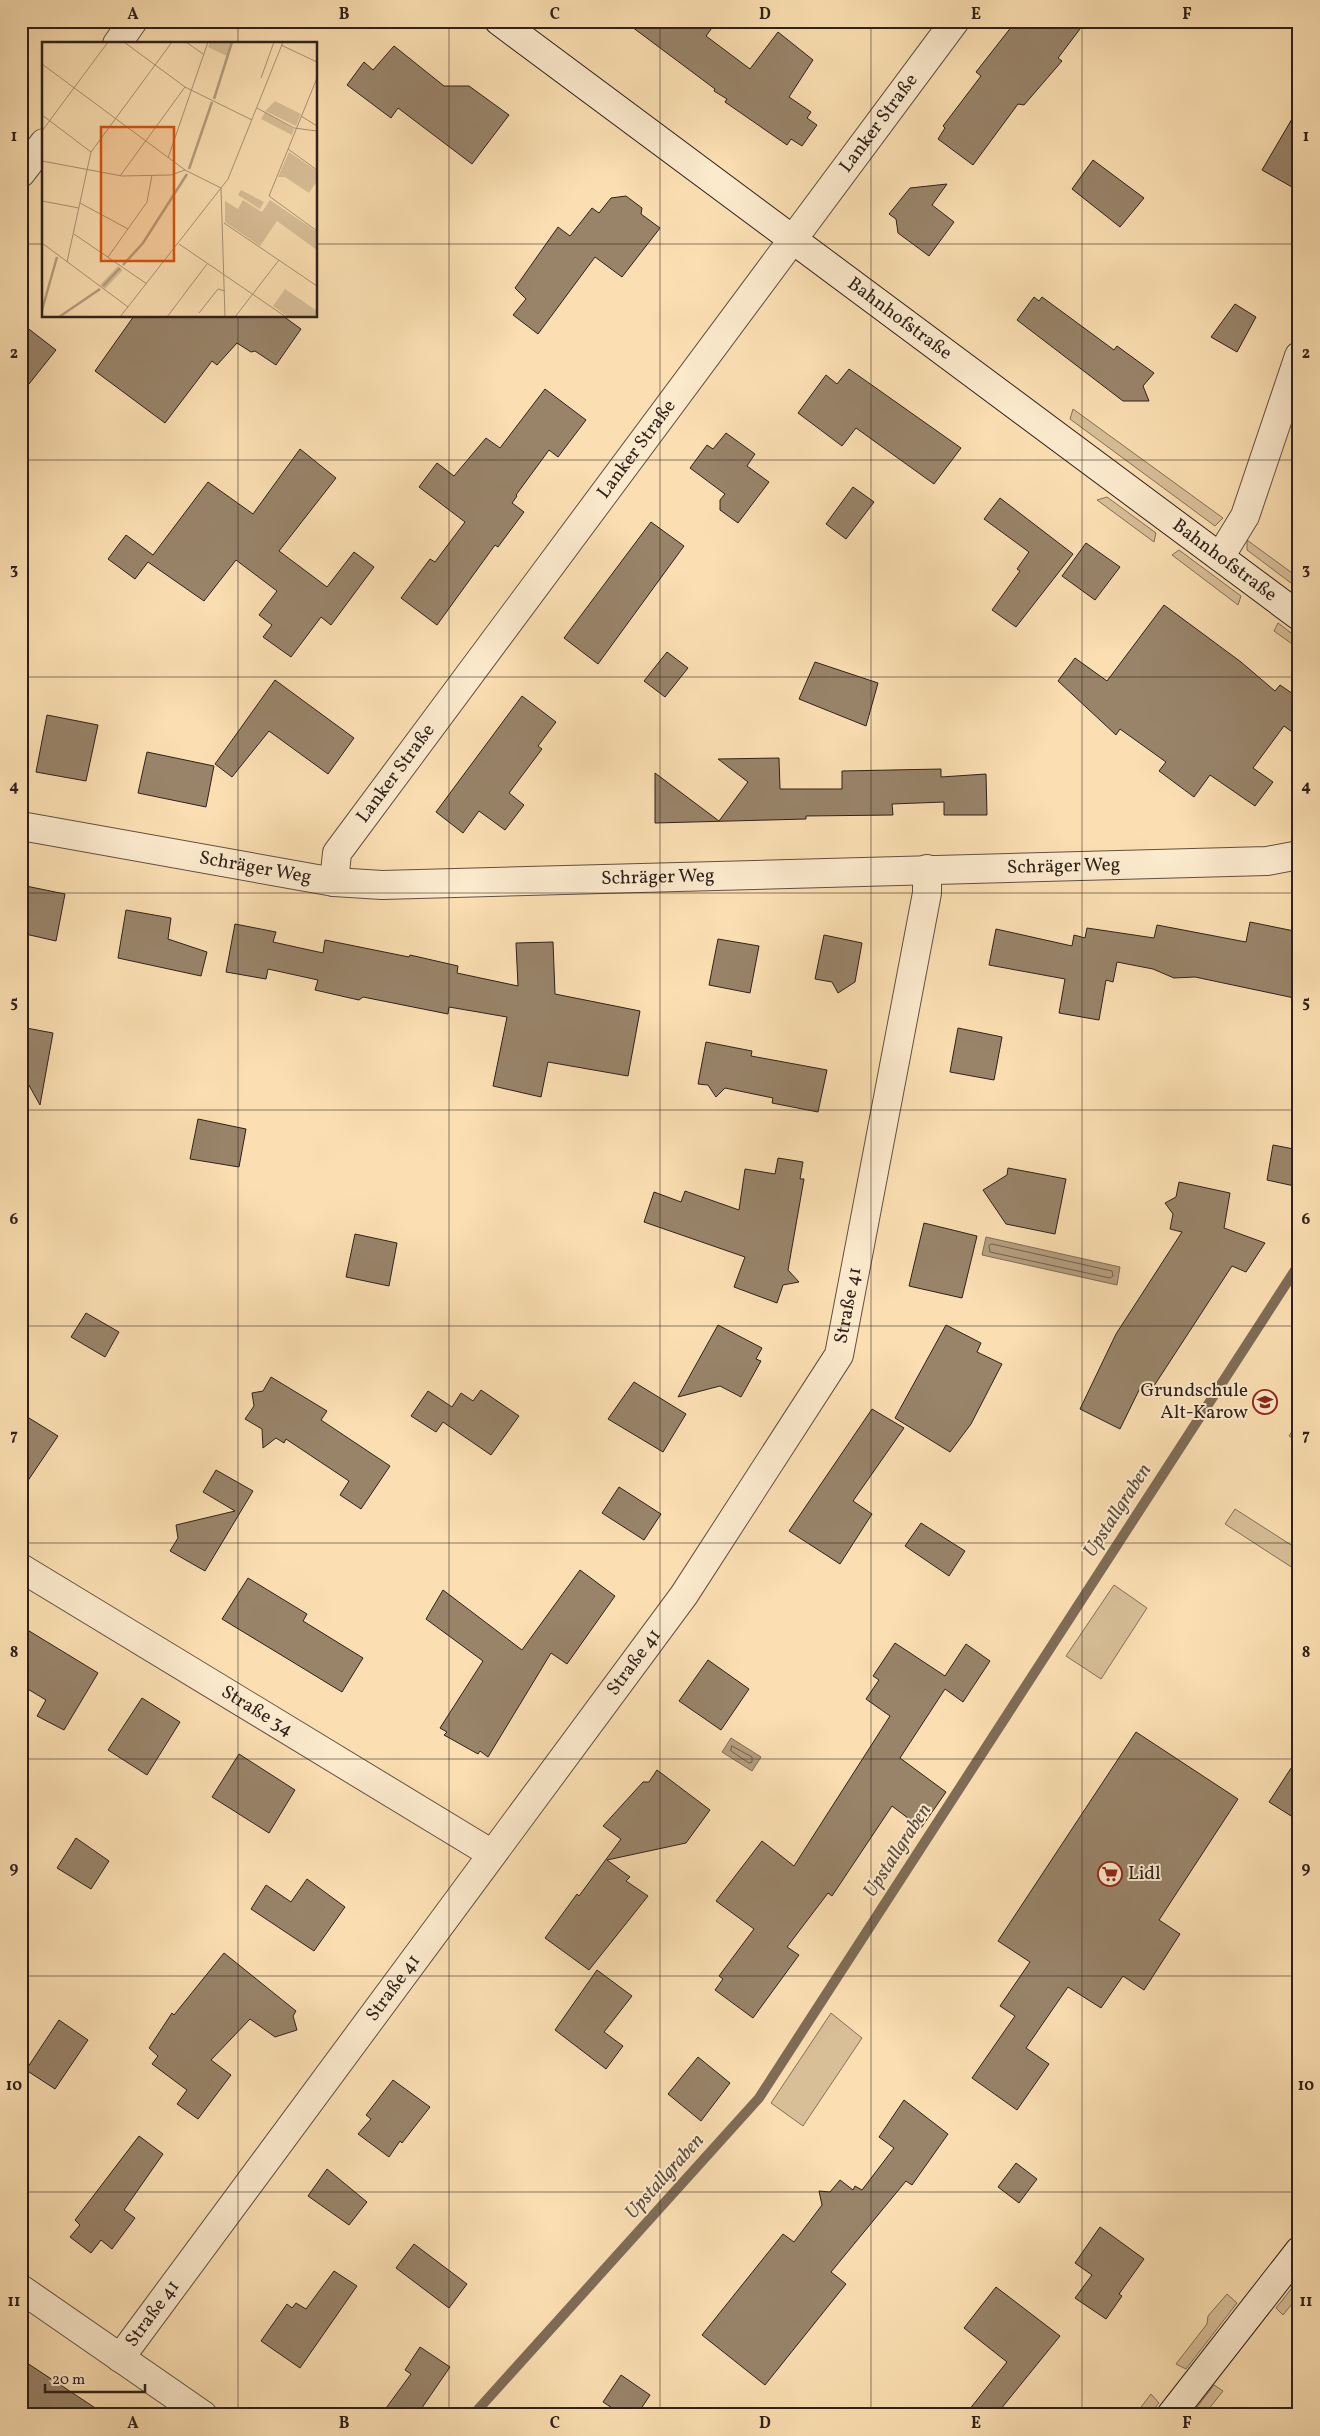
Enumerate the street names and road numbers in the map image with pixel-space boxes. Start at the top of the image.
street label: Lanker Straße [834,69,924,178]
street label: Bahnhofstraße [842,271,957,366]
street label: Lanker Straße [591,394,682,504]
street label: Bahnhofstraße [1167,513,1282,608]
street label: Lanker Straße [351,719,441,828]
street label: Schräger Weg [197,845,313,891]
street label: Schräger Weg [1007,852,1121,881]
street label: Schräger Weg [601,863,715,892]
street label: Straße 41 [828,1265,868,1346]
street label: Straße 41 [601,1624,668,1701]
street label: Straße 34 [216,1679,298,1743]
street label: Straße 41 [360,1949,427,2027]
street label: Straße 41 [119,2275,186,2353]

